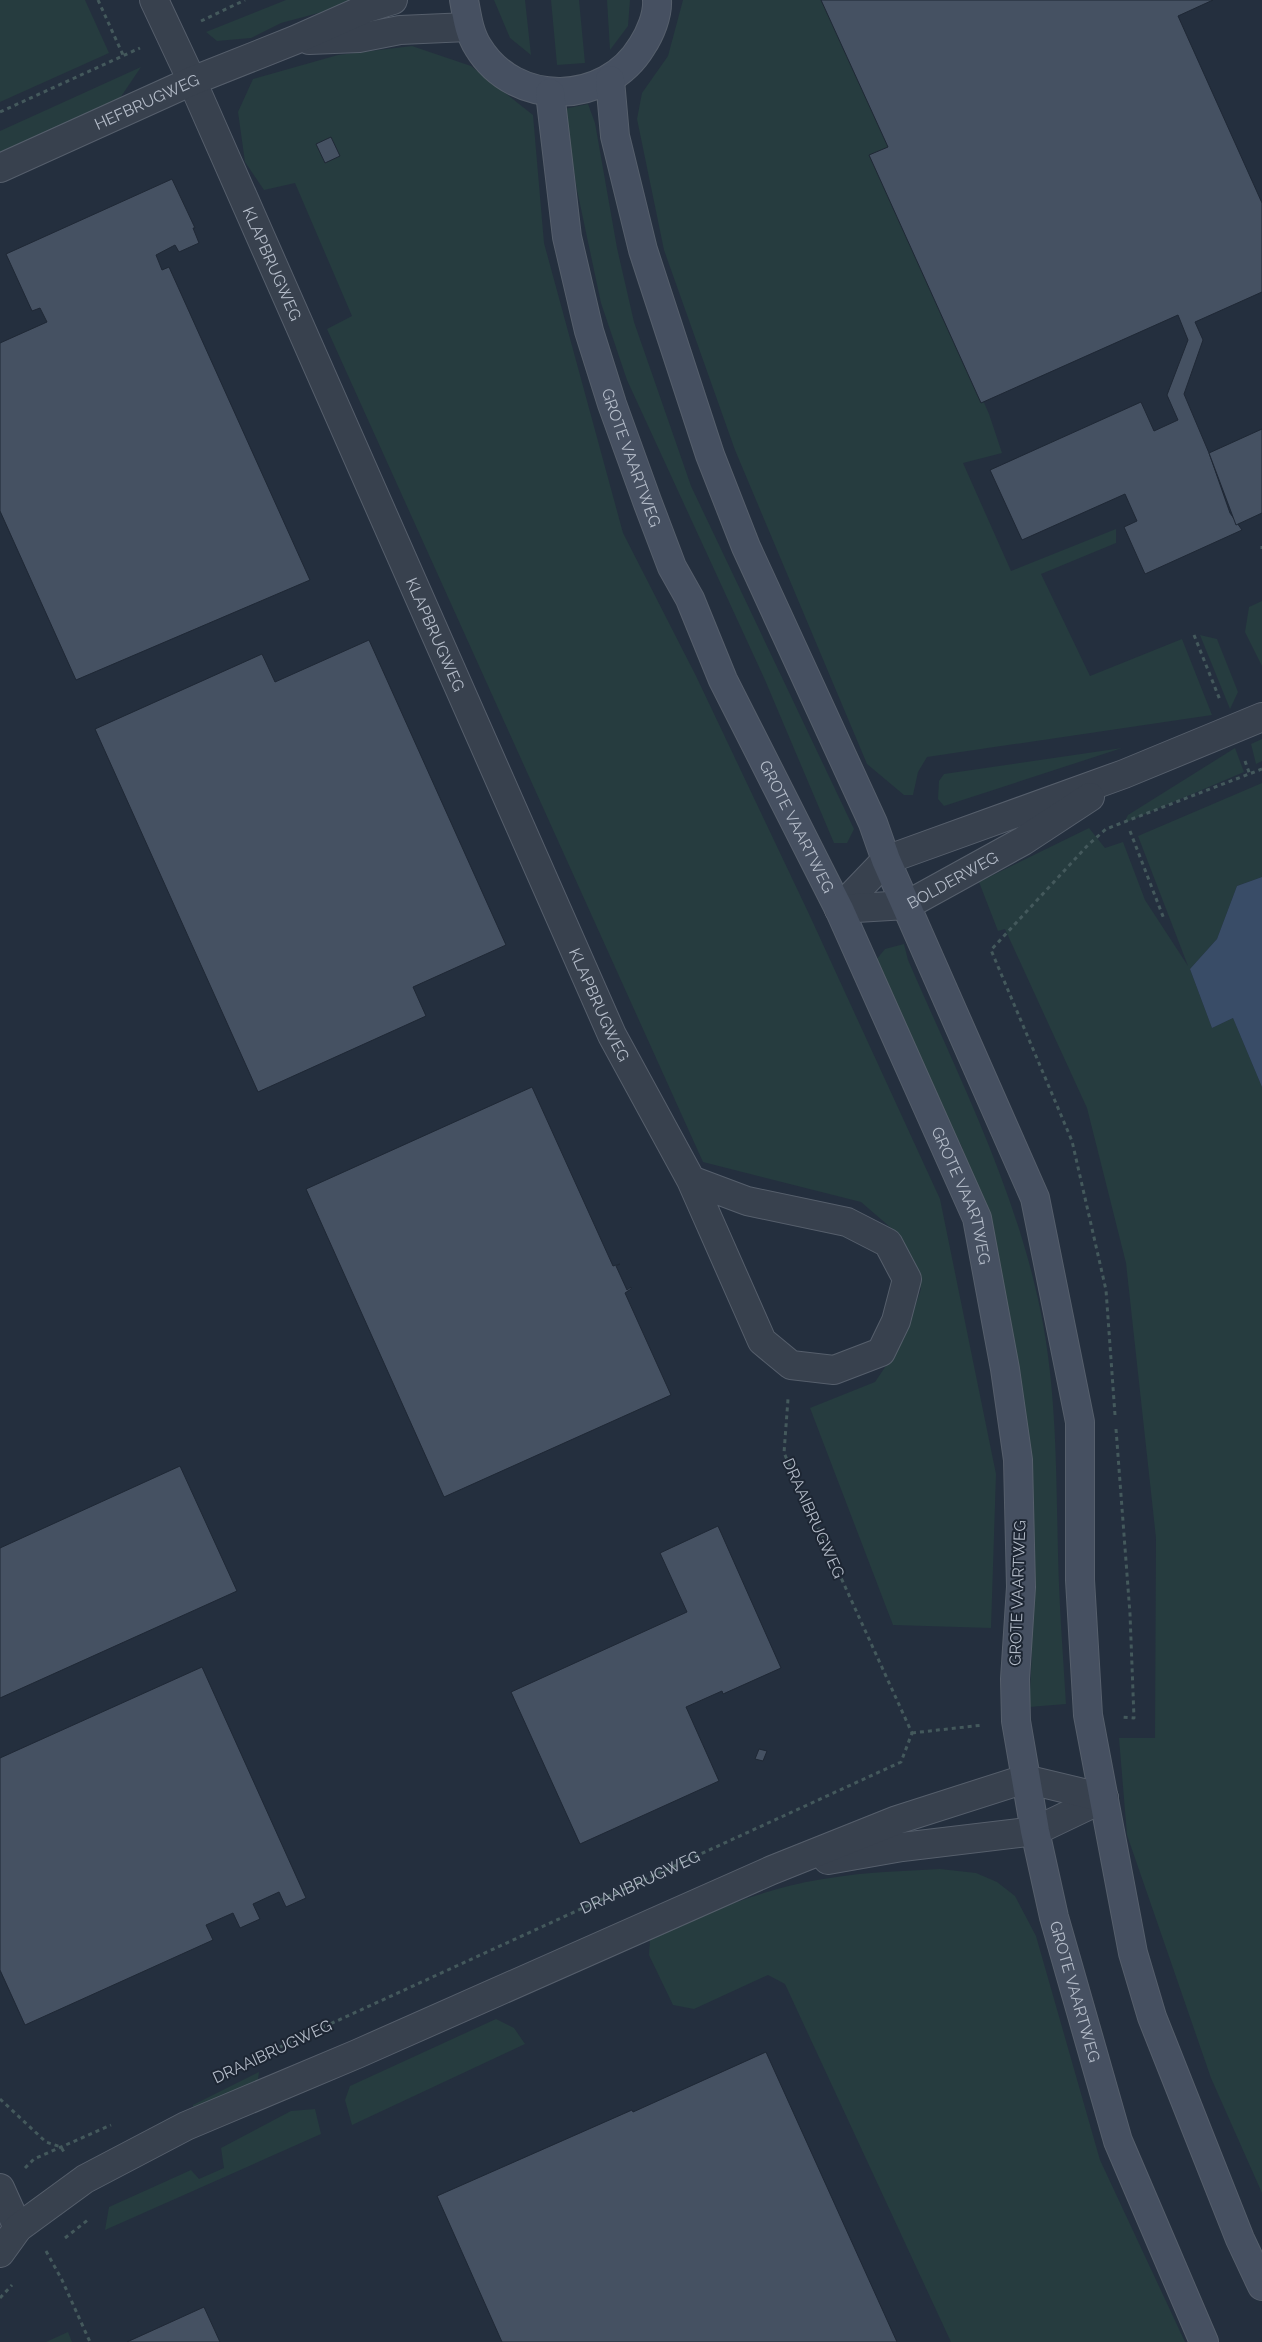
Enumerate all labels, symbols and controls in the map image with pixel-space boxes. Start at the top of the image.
street label: HEFBRUGWEG [91,70,202,134]
street label: KLAPBRUGWEG [239,204,305,324]
street label: GROTE VAARTWEG [598,386,665,530]
street label: KLAPBRUGWEG [402,575,468,694]
street label: GROTE VAARTWEG [755,757,838,896]
street label: BOLDERWEG [904,848,1002,913]
street label: KLAPBRUGWEG [565,945,633,1065]
street label: GROTE VAARTWEG [927,1124,994,1266]
street label: DRAAIBRUGWEG [779,1455,849,1581]
street label: GROTE VAARTWEG [1005,1520,1030,1666]
street label: DRAAIBRUGWEG [577,1847,703,1918]
street label: GROTE VAARTWEG [1046,1919,1104,2064]
street label: DRAAIBRUGWEG [210,2015,335,2087]

